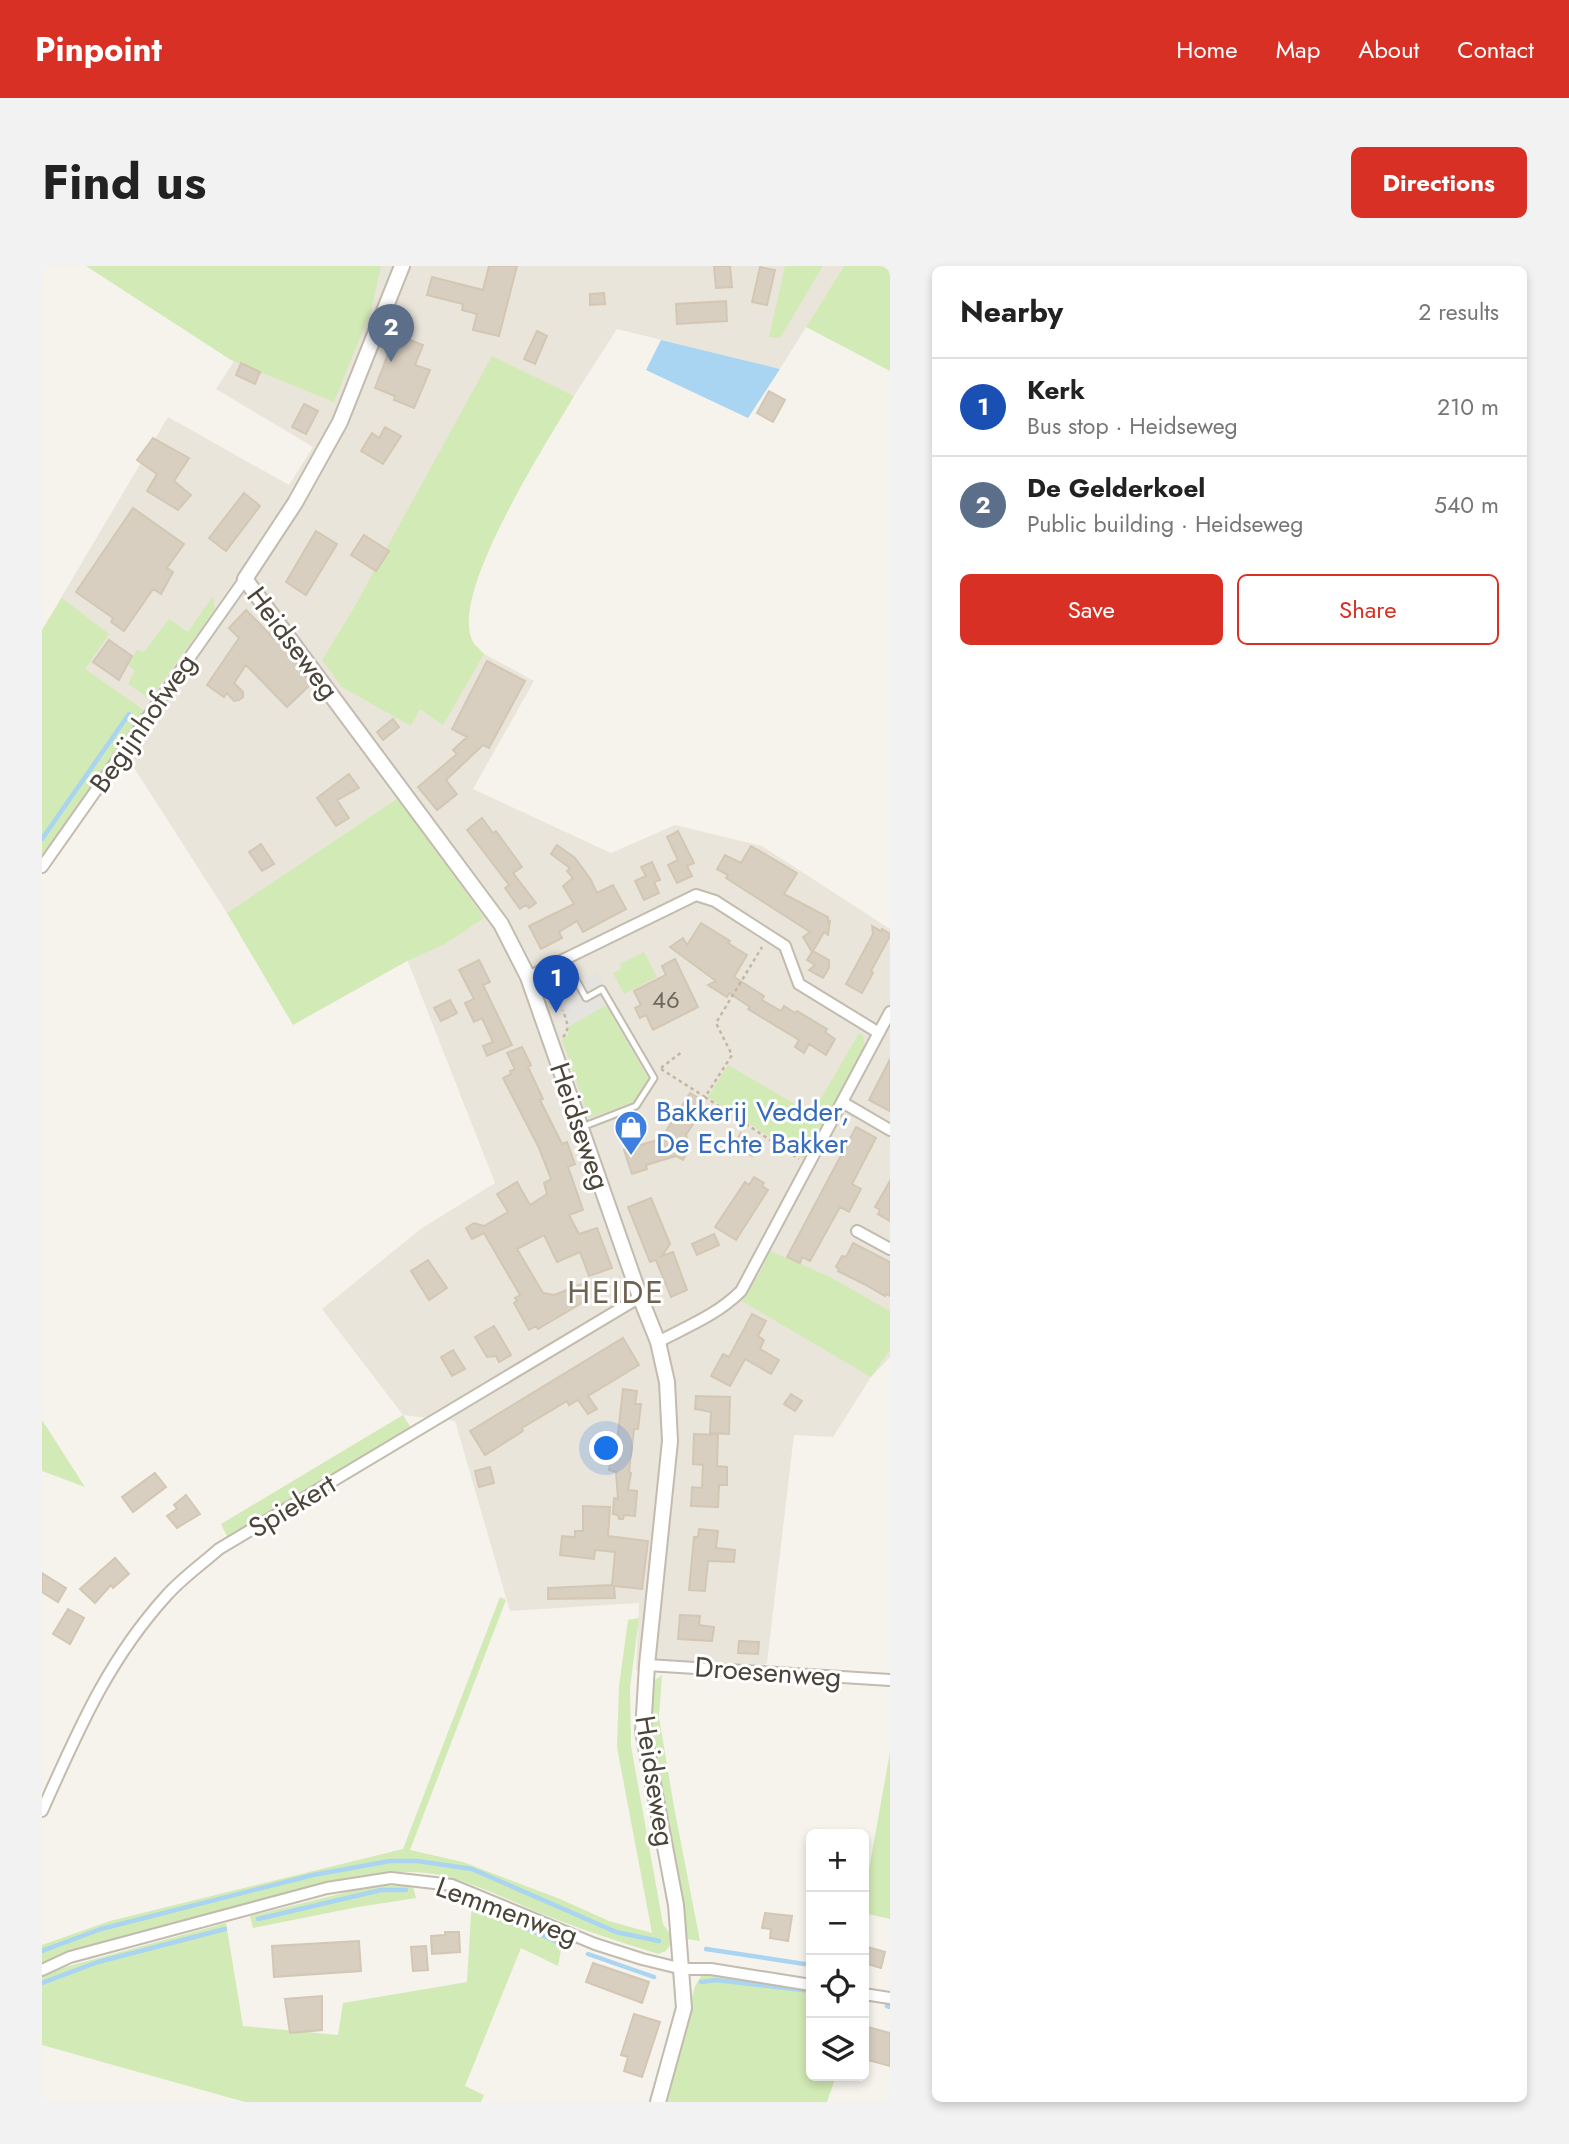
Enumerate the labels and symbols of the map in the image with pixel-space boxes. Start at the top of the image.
pin: 2 [368,304,414,362]
street label: Heidseweg [237,578,349,708]
street label: Begijnhofweg [80,645,206,801]
pin: 1 [533,955,579,1013]
house number: 46 [652,982,680,1017]
street label: Heidseweg [539,1057,621,1195]
place label: Bakkerij Vedder, De Echte Bakker [656,1091,850,1164]
shop icon: Bakkerij Vedder, De Echte Bakker [612,1108,650,1157]
district label: HEIDE [567,1269,665,1315]
your location [589,1431,623,1465]
street label: Spiekert [240,1464,344,1548]
street label: Droesenweg [693,1646,843,1698]
street label: Heidseweg [624,1713,686,1849]
street label: Lemmenweg [430,1866,584,1956]

